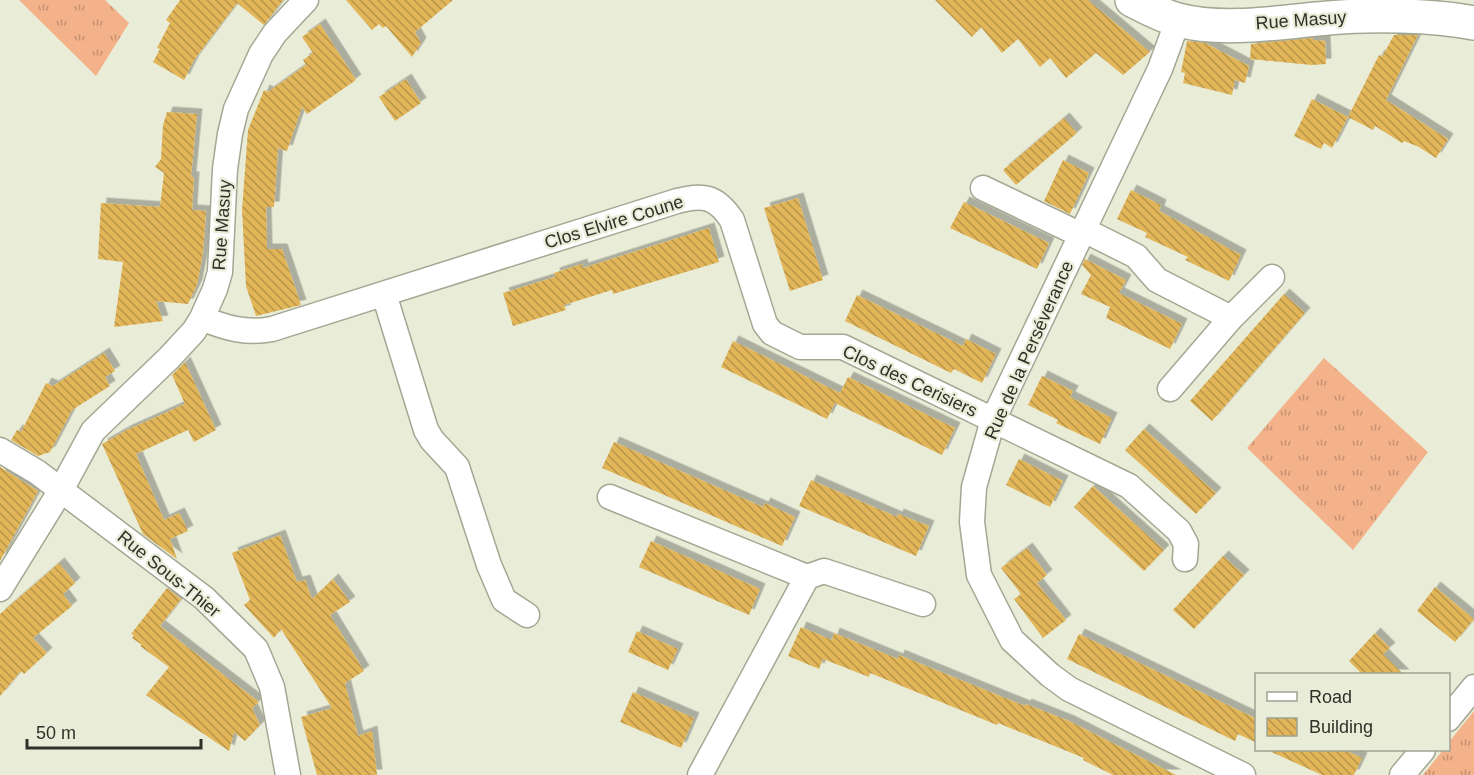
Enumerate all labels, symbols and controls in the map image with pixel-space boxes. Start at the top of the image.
street label: Rue Masuy [1255,7,1347,33]
street label: Rue Masuy [209,179,235,271]
street label: Clos Elvire Coune [542,191,686,253]
street label: Rue de la Perséverance [981,258,1077,442]
street label: Clos des Cerisiers [840,341,980,421]
street label: Rue Sous-Thier [114,527,224,621]
legend [1255,673,1450,751]
text: Road [1309,687,1352,707]
scale bar [27,712,201,750]
text: Building [1309,717,1373,737]
text: 50 m [36,723,76,743]

